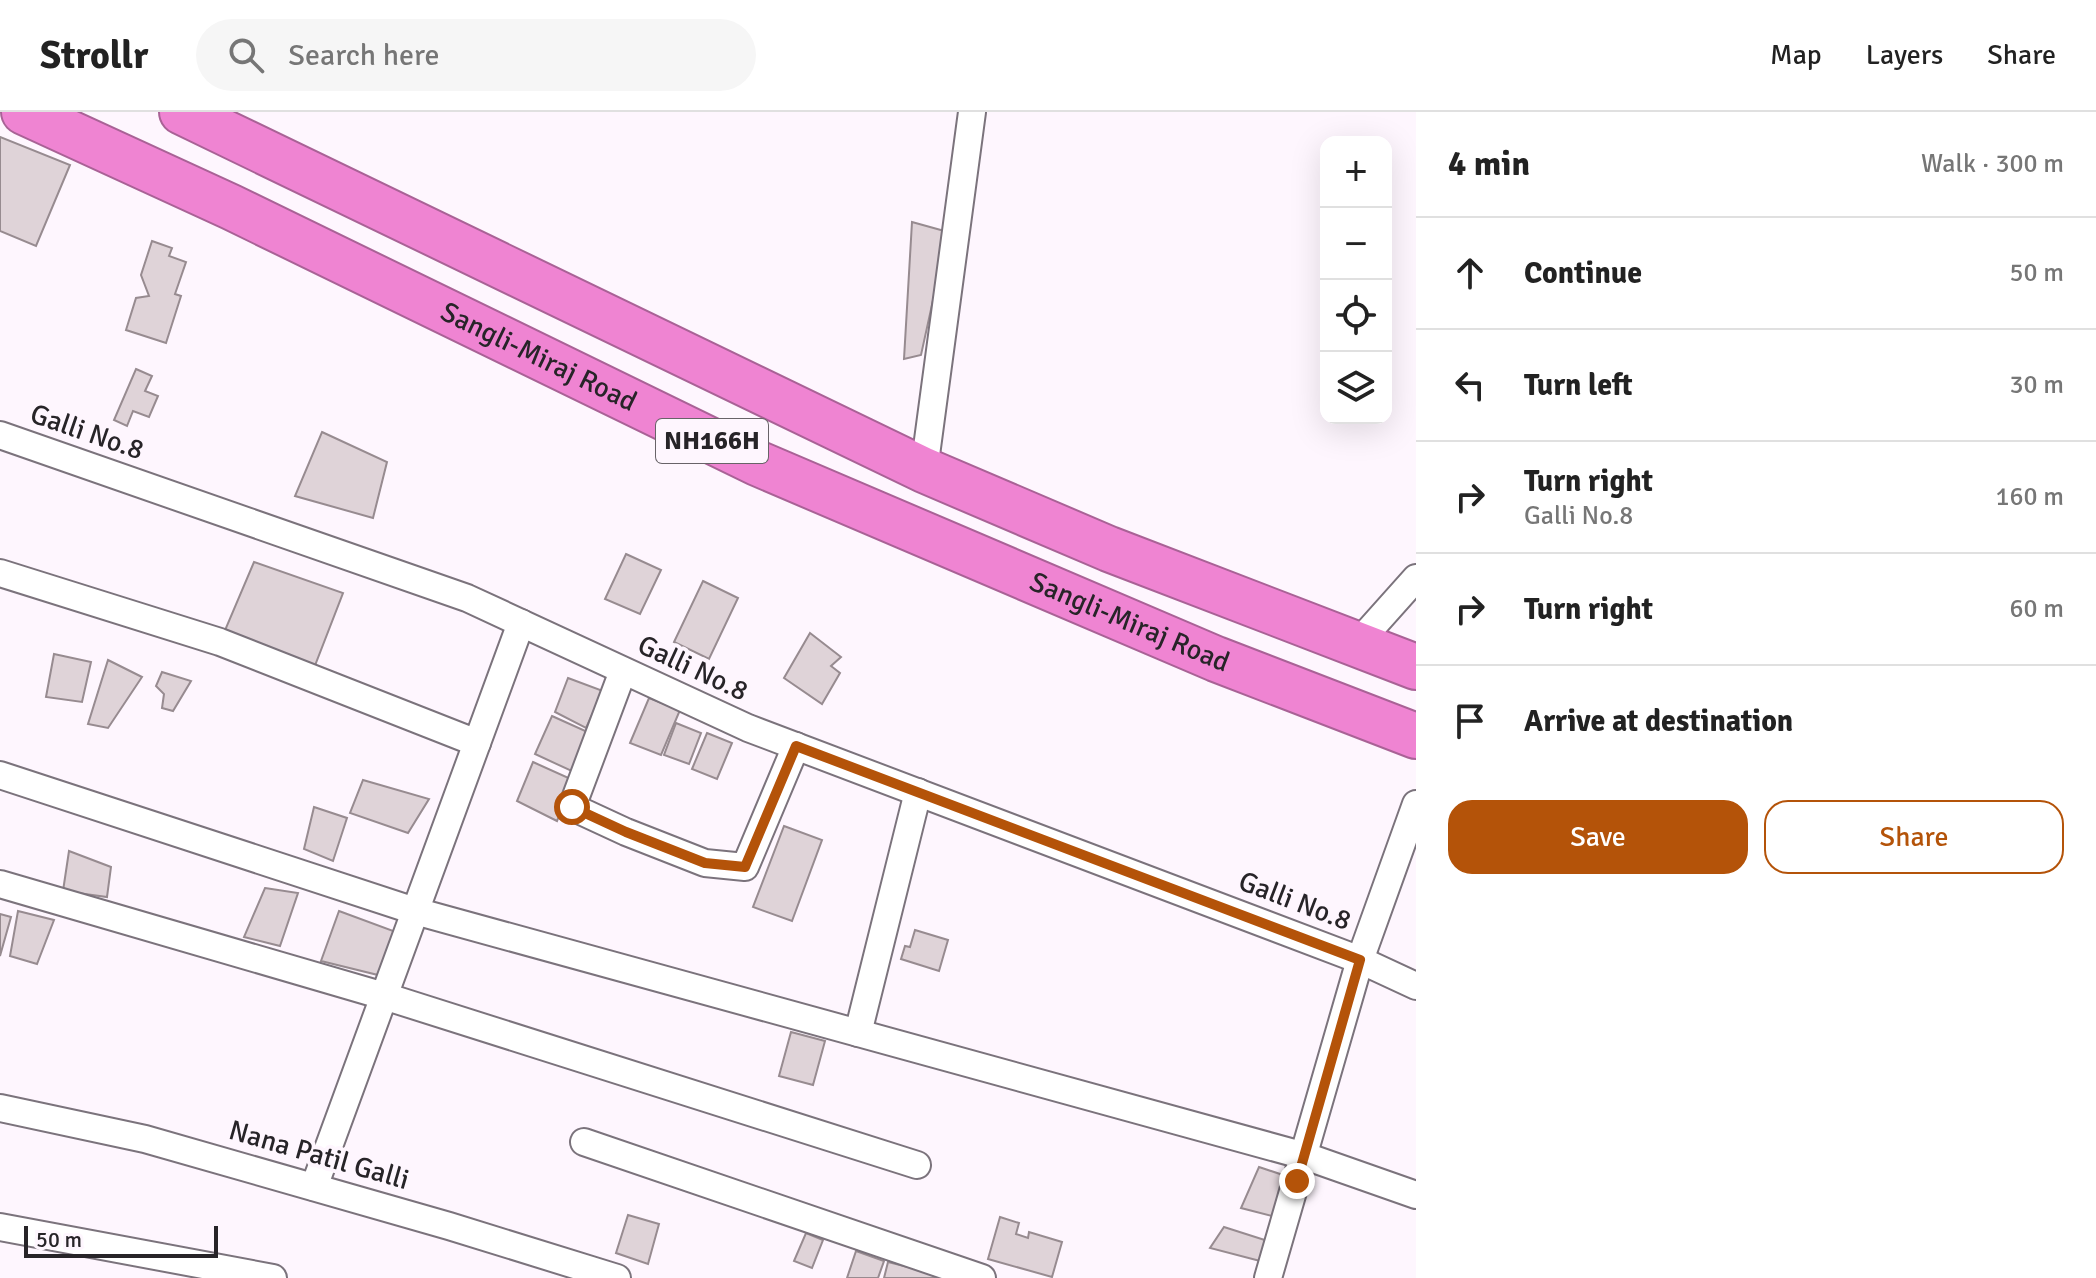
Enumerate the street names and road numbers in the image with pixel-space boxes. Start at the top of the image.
street label: Sangli-Miraj Road [435,295,642,419]
street label: Galli No.8 [26,397,148,467]
road number: NH166H [656,419,768,463]
street label: Sangli-Miraj Road [1025,565,1234,680]
street label: Galli No.8 [632,628,754,708]
street label: Galli No.8 [1234,864,1356,938]
street label: Nana Patil Galli [225,1113,413,1197]

